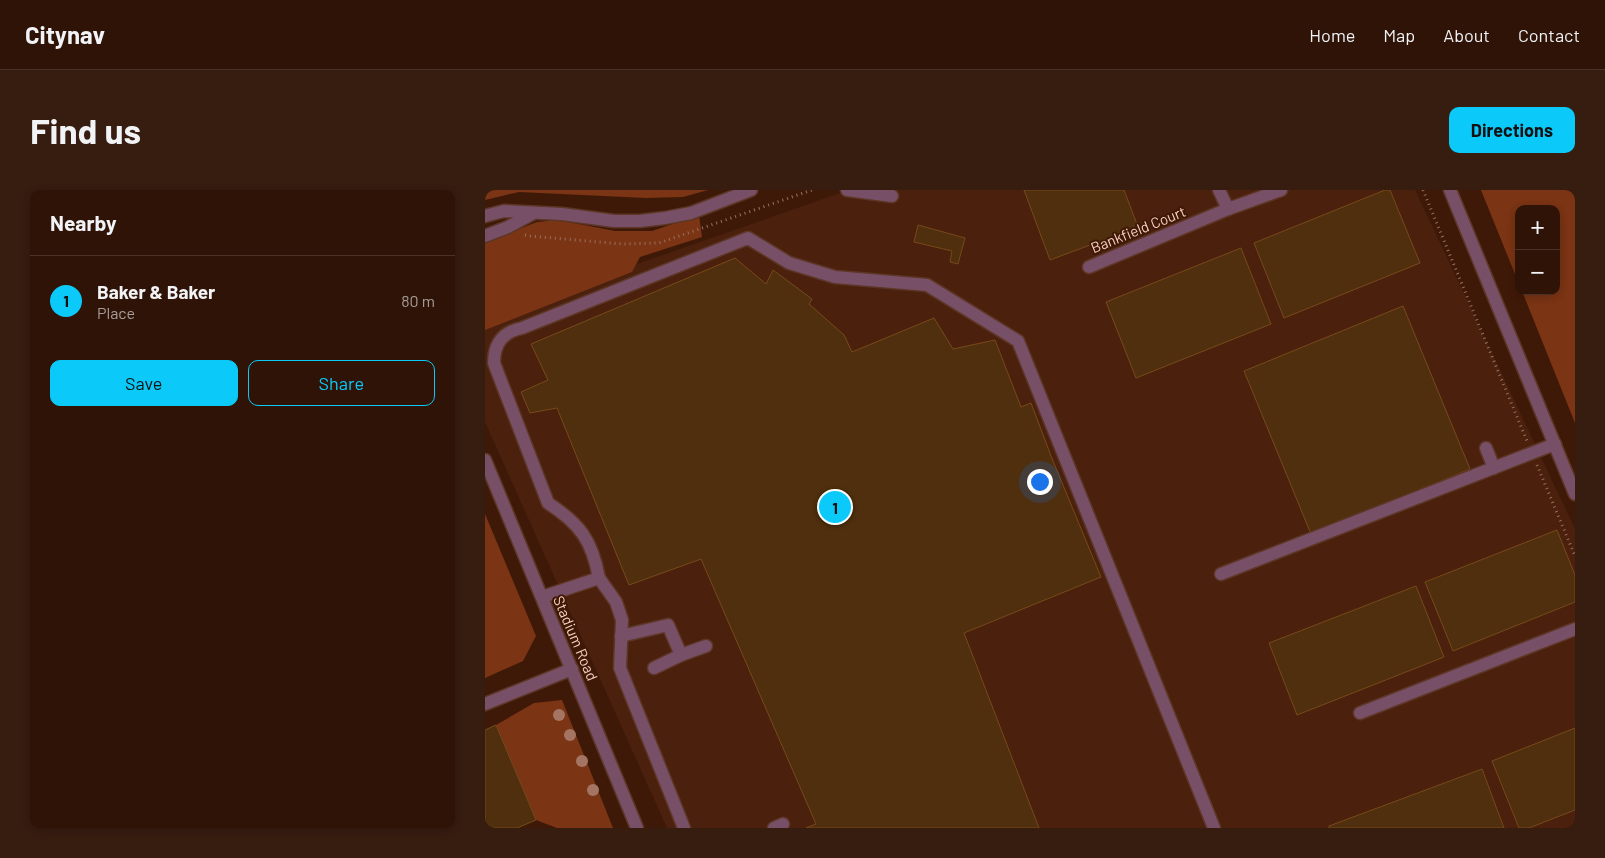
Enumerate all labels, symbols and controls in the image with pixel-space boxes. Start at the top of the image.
text: Citynav [25,20,105,49]
text: Home [1309,24,1355,46]
text: Map [1383,24,1415,46]
text: About [1443,24,1490,46]
text: Contact [1518,24,1580,46]
button: Directions [1449,107,1575,153]
text: Find us [30,109,141,151]
street label: Bankfield Court [1088,202,1188,256]
map controls [1515,205,1560,295]
button: + [1515,205,1560,250]
text: Nearby [50,210,116,235]
button: − [1515,250,1560,295]
text: Baker & Baker [97,280,215,303]
text: 1 [63,291,69,310]
text: 80 m [401,291,435,310]
text: Place [97,303,135,322]
button: Save [50,360,238,406]
button: Share [248,360,435,406]
your location [1027,469,1053,495]
pin: 1 [819,488,851,526]
street label: Stadium Road [550,593,602,683]

